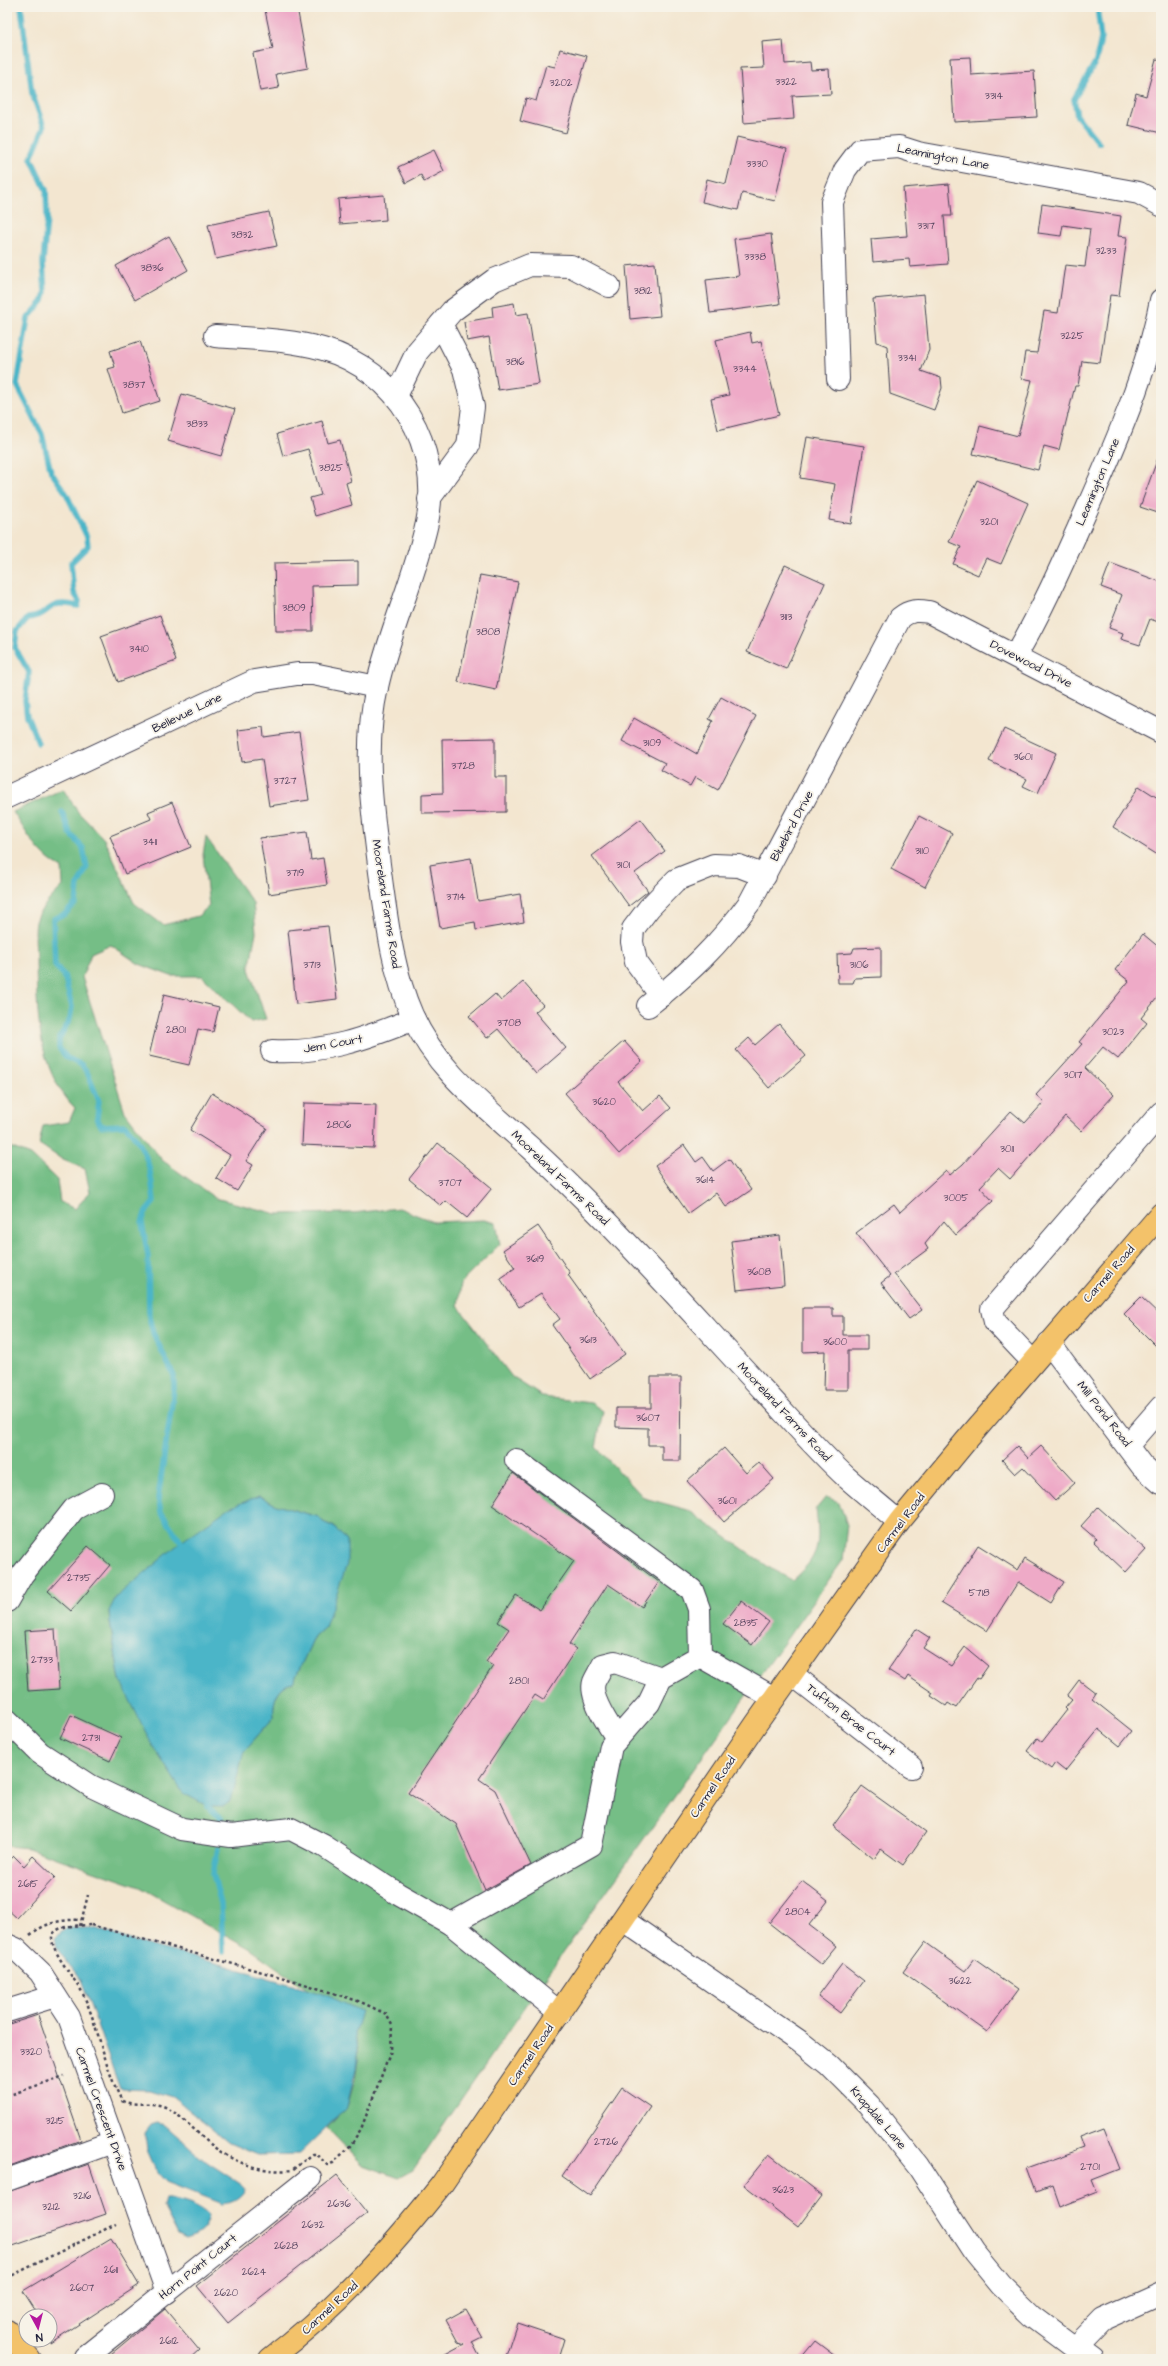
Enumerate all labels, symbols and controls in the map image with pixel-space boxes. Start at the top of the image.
house number: 3322 [775,75,797,89]
house number: 3202 [550,76,573,90]
house number: 3314 [985,89,1003,103]
street label: Leamington Lane [895,140,991,175]
house number: 3330 [746,157,768,171]
house number: 3317 [917,219,935,233]
house number: 3832 [231,228,253,242]
house number: 3233 [1096,244,1117,258]
house number: 3338 [744,250,766,264]
house number: 3836 [141,261,164,275]
house number: 3812 [634,284,653,298]
house number: 3225 [1060,329,1084,343]
house number: 3341 [898,351,917,365]
house number: 3816 [505,355,525,369]
house number: 3344 [733,362,757,376]
house number: 3837 [123,378,145,392]
house number: 3833 [186,417,208,431]
street label: Leamington Lane [1072,435,1125,529]
house number: 3825 [319,461,343,475]
house number: 3201 [980,515,999,529]
house number: 3809 [282,601,306,615]
house number: 3113 [780,610,792,624]
house number: 3808 [476,625,501,639]
street label: Dovewood Drive [987,636,1076,692]
house number: 3410 [129,642,149,656]
street label: Bellevue Lane [149,689,225,737]
house number: 3109 [643,736,661,750]
house number: 3601 [1014,750,1033,764]
house number: 3728 [451,759,475,773]
house number: 3727 [273,774,297,788]
street label: Bluebird Drive [766,787,818,864]
house number: 3411 [143,835,158,849]
street label: Mooreland Farms Road [367,838,405,970]
house number: 3110 [915,844,929,858]
house number: 3101 [616,858,631,872]
house number: 3719 [286,866,304,880]
house number: 3714 [446,890,466,904]
house number: 3713 [303,958,321,972]
house number: 3106 [850,958,869,972]
house number: 3708 [497,1016,522,1030]
house number: 2801 [166,1023,187,1037]
house number: 3023 [1102,1025,1124,1039]
street label: Jem Court [302,1030,364,1058]
house number: 3017 [1064,1068,1082,1082]
house number: 3620 [592,1095,616,1109]
house number: 2806 [327,1118,352,1132]
street label: Mooreland Farms Road [507,1127,613,1229]
house number: 3011 [1000,1142,1015,1156]
house number: 3614 [695,1173,715,1187]
house number: 3707 [438,1176,462,1190]
house number: 3005 [944,1191,968,1205]
street label: Carmel Road [1079,1242,1139,1306]
house number: 3619 [526,1252,544,1266]
house number: 3608 [747,1265,772,1279]
house number: 3613 [579,1333,597,1347]
house number: 3600 [823,1335,847,1349]
street label: Mooreland Farms Road [733,1359,835,1465]
street label: Mill Pond Road [1073,1378,1135,1450]
house number: 3607 [636,1411,660,1425]
street label: Carmel Road [873,1489,929,1557]
house number: 3601 [718,1494,737,1508]
house number: 2735 [67,1571,91,1585]
house number: 5718 [969,1586,990,1600]
house number: 2835 [734,1616,758,1630]
house number: 2733 [31,1653,53,1667]
house number: 2801 [509,1674,530,1688]
street label: Tufton Brae Court [803,1680,899,1760]
house number: 2731 [82,1731,101,1745]
street label: Carmel Road [686,1753,740,1821]
house number: 2615 [18,1877,38,1891]
house number: 2804 [785,1905,811,1919]
house number: 3622 [949,1974,972,1988]
street label: Carmel Road [504,2021,558,2089]
house number: 3320 [20,2045,42,2059]
street label: Carmel Crescent Drive [71,2045,131,2173]
street label: Knapdale Lane [846,2083,910,2154]
house number: 3215 [45,2114,65,2128]
house number: 2726 [594,2135,619,2149]
house number: 2701 [1080,2160,1100,2174]
house number: 3623 [772,2183,794,2197]
house number: 3216 [73,2189,92,2203]
house number: 2636 [327,2197,351,2211]
house number: 3212 [42,2200,60,2214]
house number: 2632 [302,2218,325,2232]
street label: Horn Point Court [155,2230,241,2304]
house number: 2628 [274,2239,299,2253]
house number: 2611 [104,2263,119,2277]
house number: 2624 [242,2265,266,2279]
street label: Carmel Road [298,2277,362,2339]
house number: 2607 [70,2281,94,2295]
house number: 2620 [214,2286,238,2300]
north arrow [18,2308,58,2348]
text: N [35,2330,43,2345]
house number: 2612 [160,2334,179,2348]

